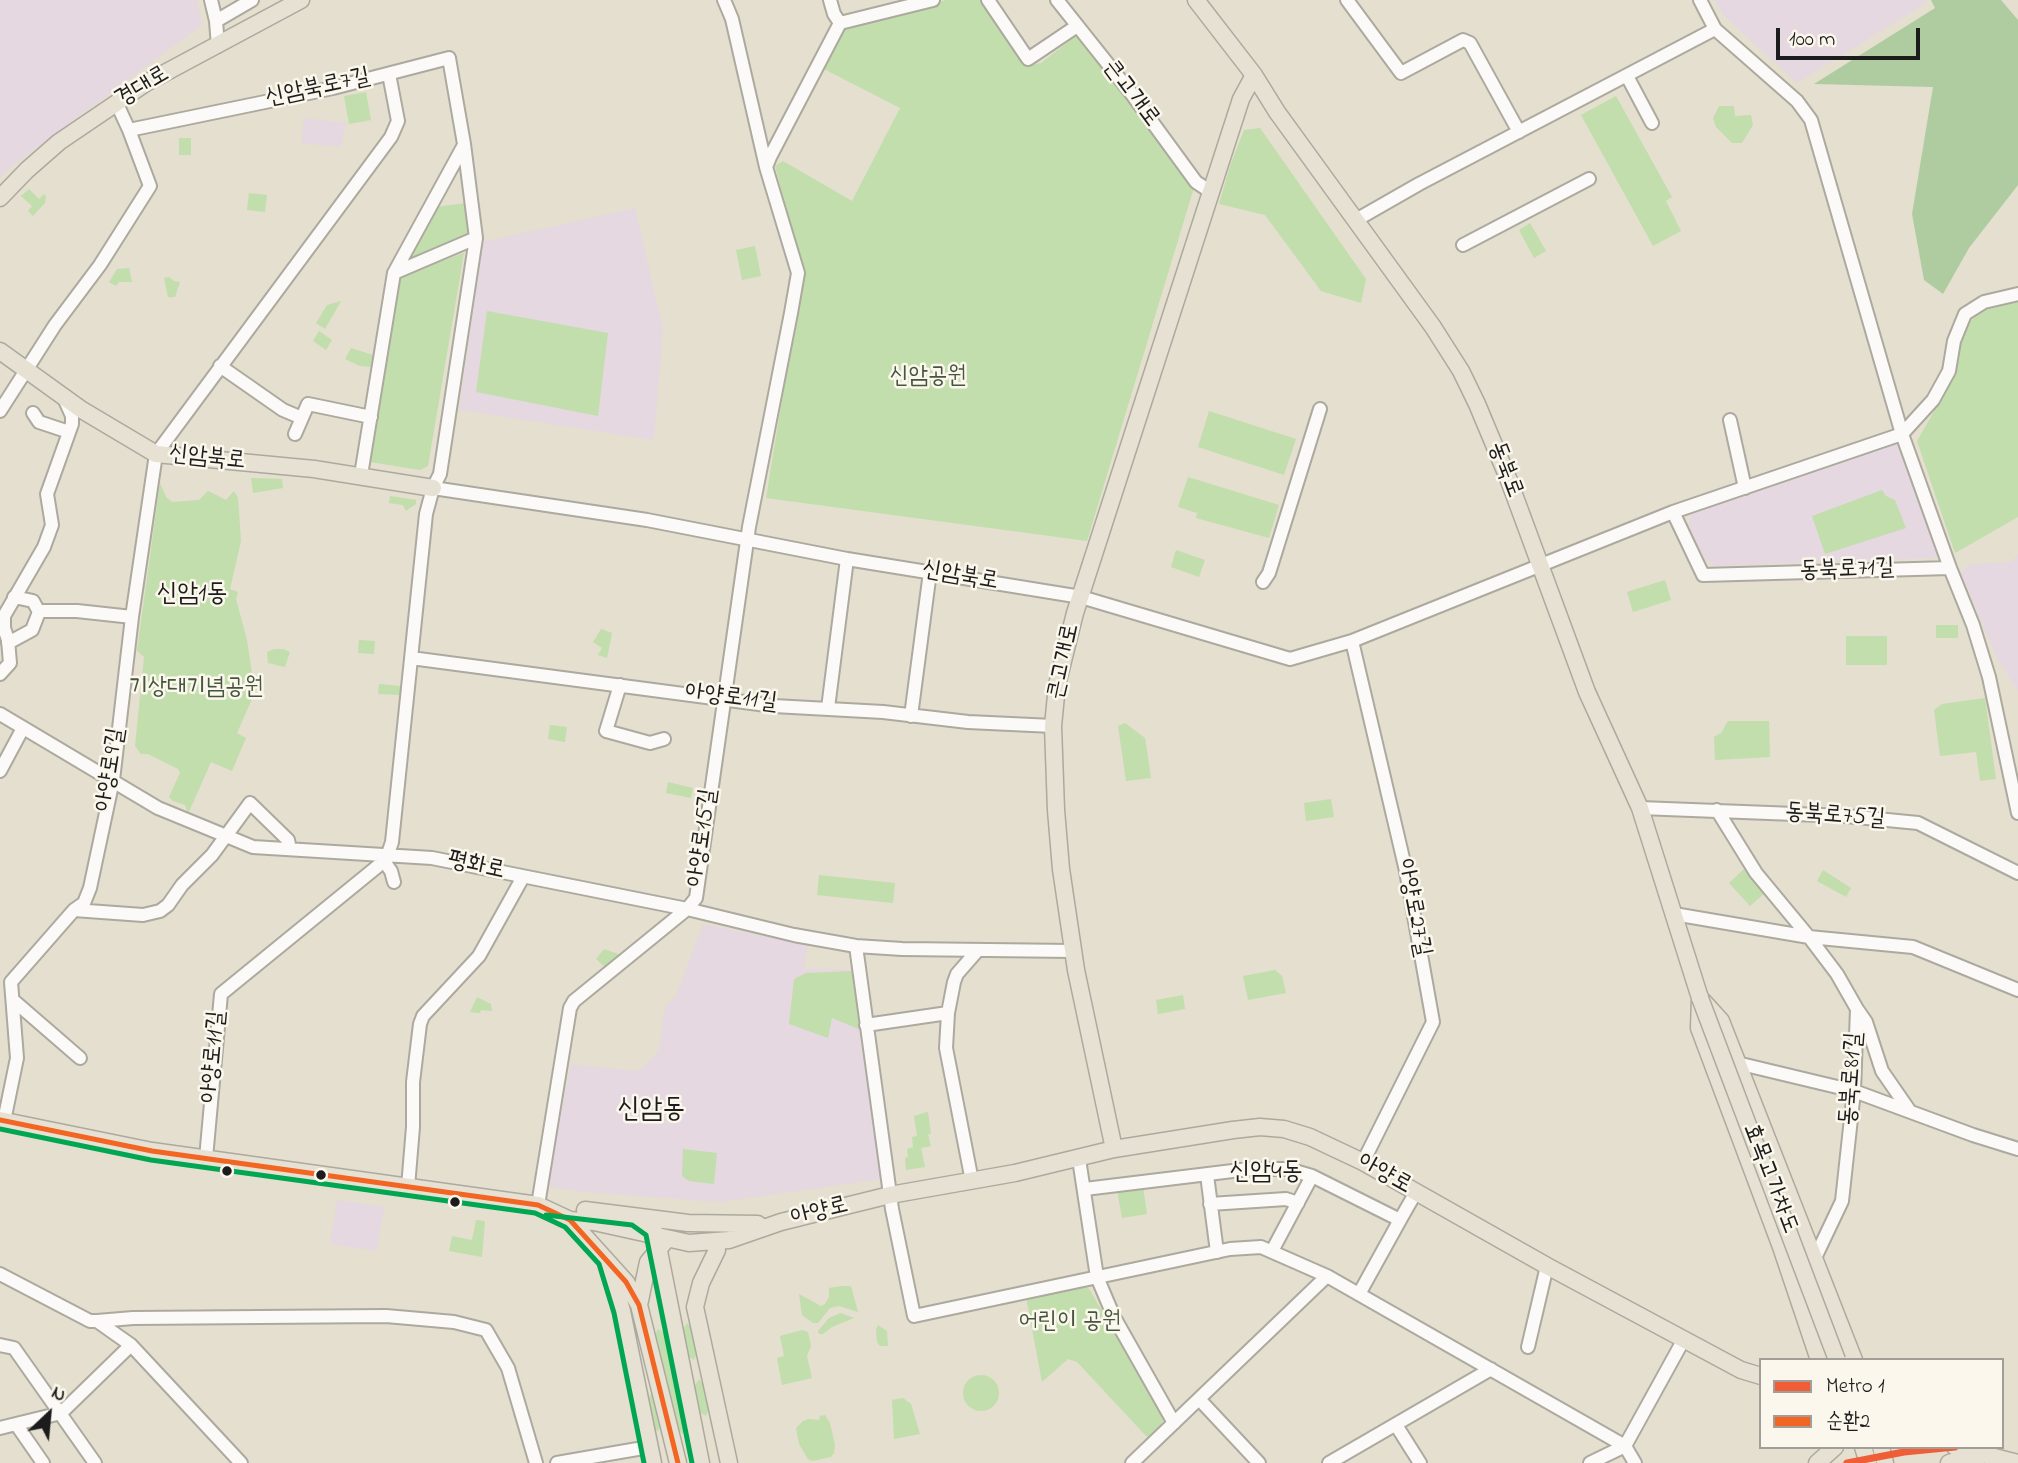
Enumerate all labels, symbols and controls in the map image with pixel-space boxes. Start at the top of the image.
scale bar [1780,14,1924,58]
text: 100 m [1789,25,1835,55]
street label: 큰고개로 [1095,54,1165,134]
street label: 경대로 [111,61,175,115]
street label: 신암북로7길 [263,64,373,114]
park label: 신암공원 [889,364,967,392]
street label: 동북로 [1480,438,1528,502]
street label: 신암북로 [167,441,247,477]
street label: 동북로71길 [1799,555,1895,587]
street label: 신암북로 [919,556,1001,598]
district label: 신암1동 [156,580,228,612]
street label: 큰고개로 [1043,621,1087,703]
park label: 기상대기념공원 [128,675,264,703]
street label: 아양로11길 [683,679,779,719]
street label: 아양로9길 [91,726,133,814]
street label: 아양로15길 [683,787,725,889]
street label: 동북로75길 [1784,799,1886,835]
street label: 평화로 [445,847,507,887]
street label: 아양로27길 [1388,857,1436,959]
street label: 아양로11길 [197,1010,233,1104]
street label: 동북로81길 [1835,1031,1871,1127]
district label: 신암동 [617,1094,685,1128]
street label: 효목고가차도 [1735,1120,1803,1238]
street label: 아양로 [1352,1148,1416,1202]
district label: 신암4동 [1229,1158,1303,1190]
unlabelled marker [220,1164,234,1178]
unlabelled marker [314,1168,328,1182]
street label: 아양로 [788,1192,852,1234]
unlabelled marker [448,1195,462,1209]
park label: 어린이 공원 [1019,1309,1121,1337]
legend [1759,1358,2004,1449]
text: Metro 1 [1826,1372,1885,1402]
north arrow [14,1379,84,1449]
text: N [47,1380,70,1410]
text: 순환2 [1826,1407,1870,1437]

